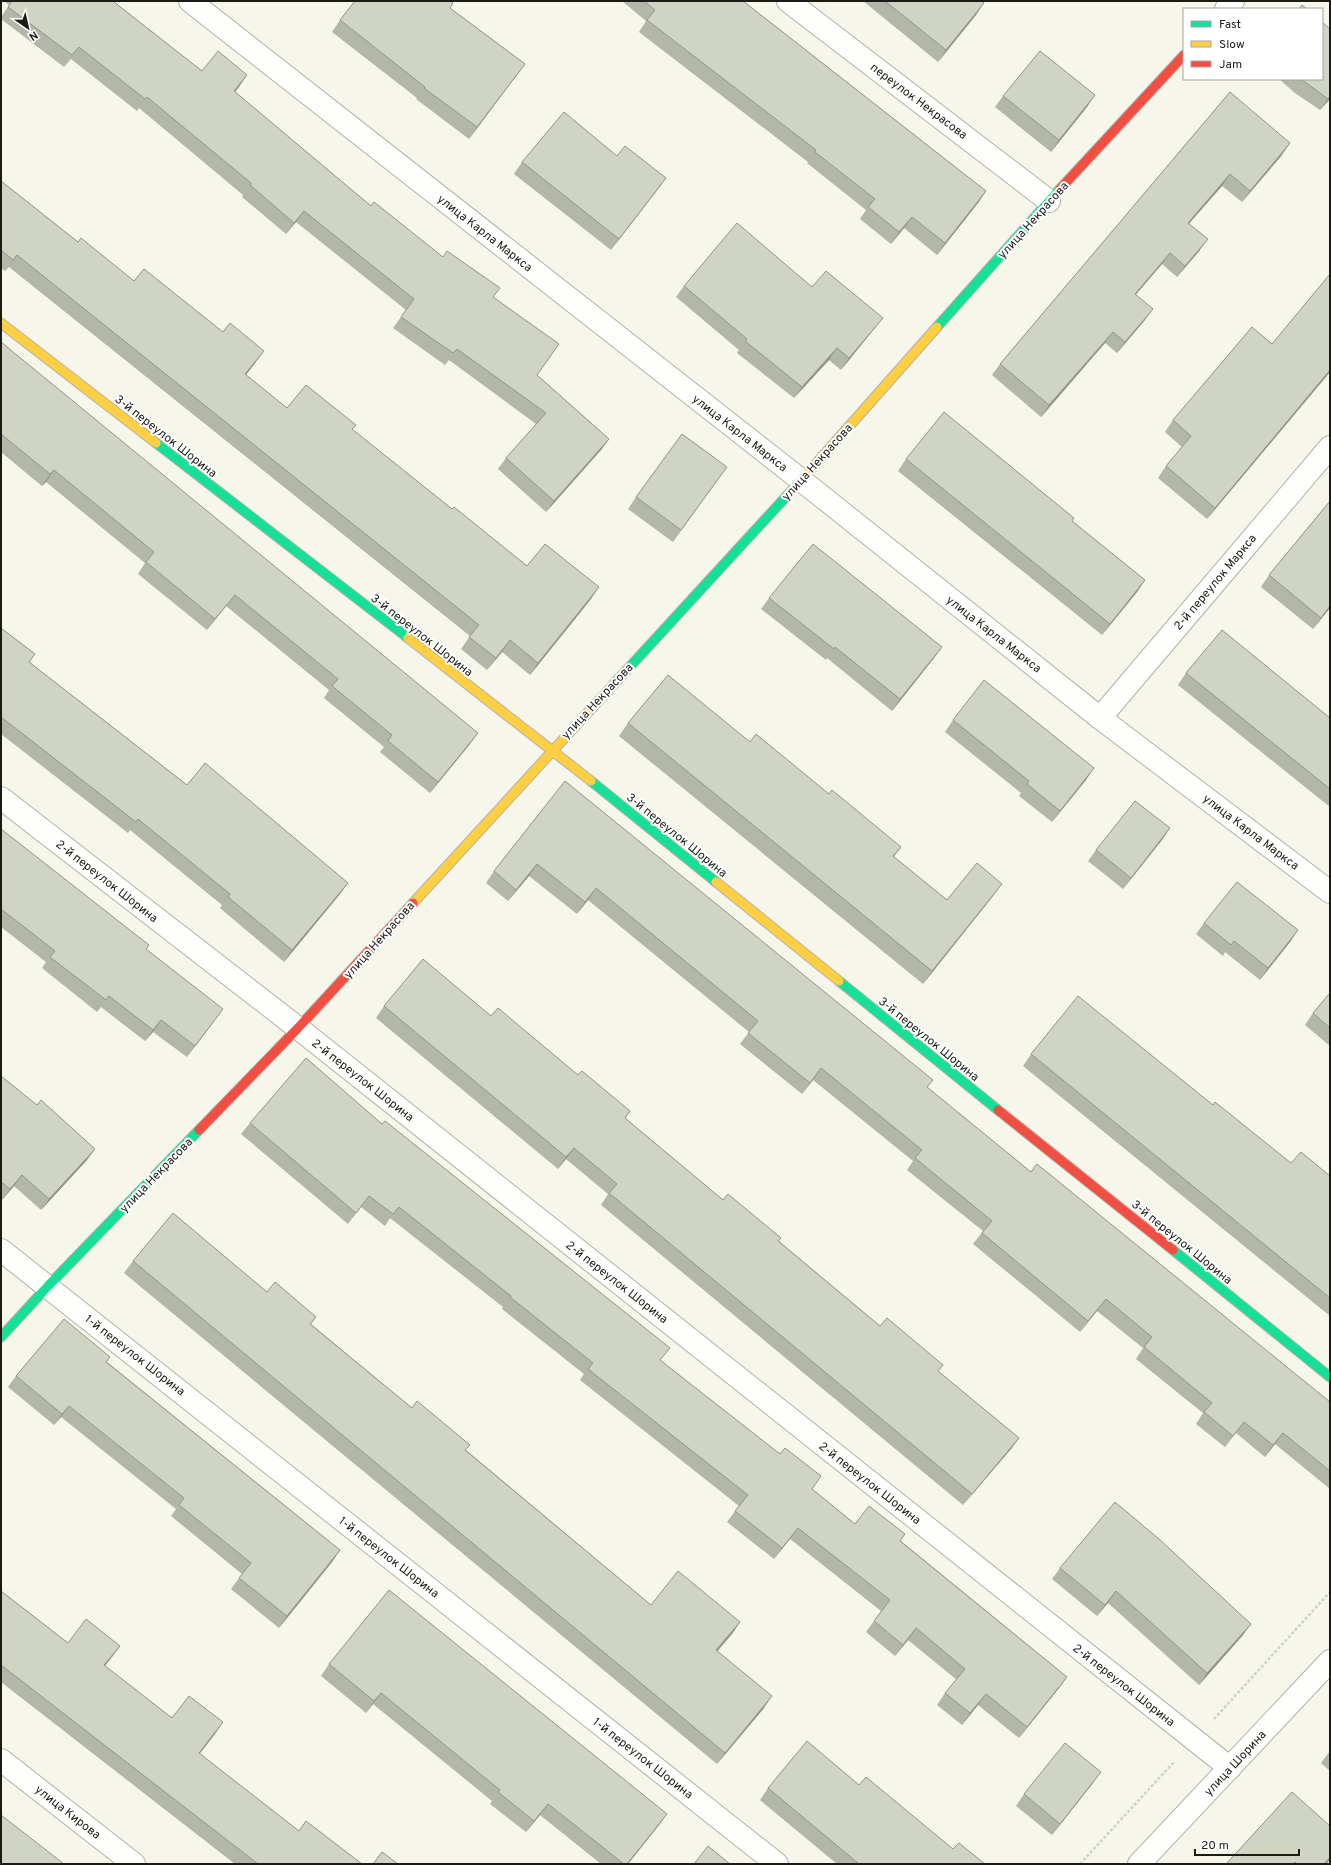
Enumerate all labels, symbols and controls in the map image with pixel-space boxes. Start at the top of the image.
north arrow [8,8,48,48]
legend [1183,8,1323,80]
text: Fast [1219,17,1241,33]
text: N [26,27,40,43]
text: Slow [1219,37,1245,53]
text: Jam [1219,57,1242,73]
street label: переулок Некрасова [867,60,970,144]
street label: улица Некрасова [995,179,1073,263]
street label: улица Карла Маркса [433,192,535,276]
street label: 3-й переулок Шорина [111,392,220,482]
street label: улица Карла Маркса [688,392,790,476]
street label: улица Некрасова [779,421,857,505]
street label: 2-й переулок Маркса [1171,531,1261,634]
street label: 3-й переулок Шорина [367,591,476,681]
street label: улица Карла Маркса [942,593,1044,677]
street label: улица Некрасова [558,660,637,743]
street label: 3-й переулок Шорина [623,790,730,882]
street label: улица Карла Маркса [1199,791,1302,874]
street label: 2-й переулок Шорина [52,837,161,927]
street label: улица Некрасова [341,899,419,983]
street label: 3-й переулок Шорина [875,994,982,1086]
street label: 2-й переулок Шорина [308,1036,417,1126]
street label: улица Некрасова [117,1135,197,1217]
street label: 3-й переулок Шорина [1128,1197,1235,1289]
street label: 2-й переулок Шорина [562,1238,671,1328]
street label: 1-й переулок Шорина [81,1311,188,1400]
street label: 2-й переулок Шорина [815,1439,924,1529]
street label: 1-й переулок Шорина [335,1513,442,1602]
street label: 2-й переулок Шорина [1069,1641,1178,1731]
street label: 1-й переулок Шорина [589,1714,696,1803]
street label: улица Шорина [1201,1727,1270,1800]
street label: улица Кирова [31,1782,103,1843]
scale bar [1195,1831,1299,1857]
text: 20 m [1201,1838,1229,1854]

